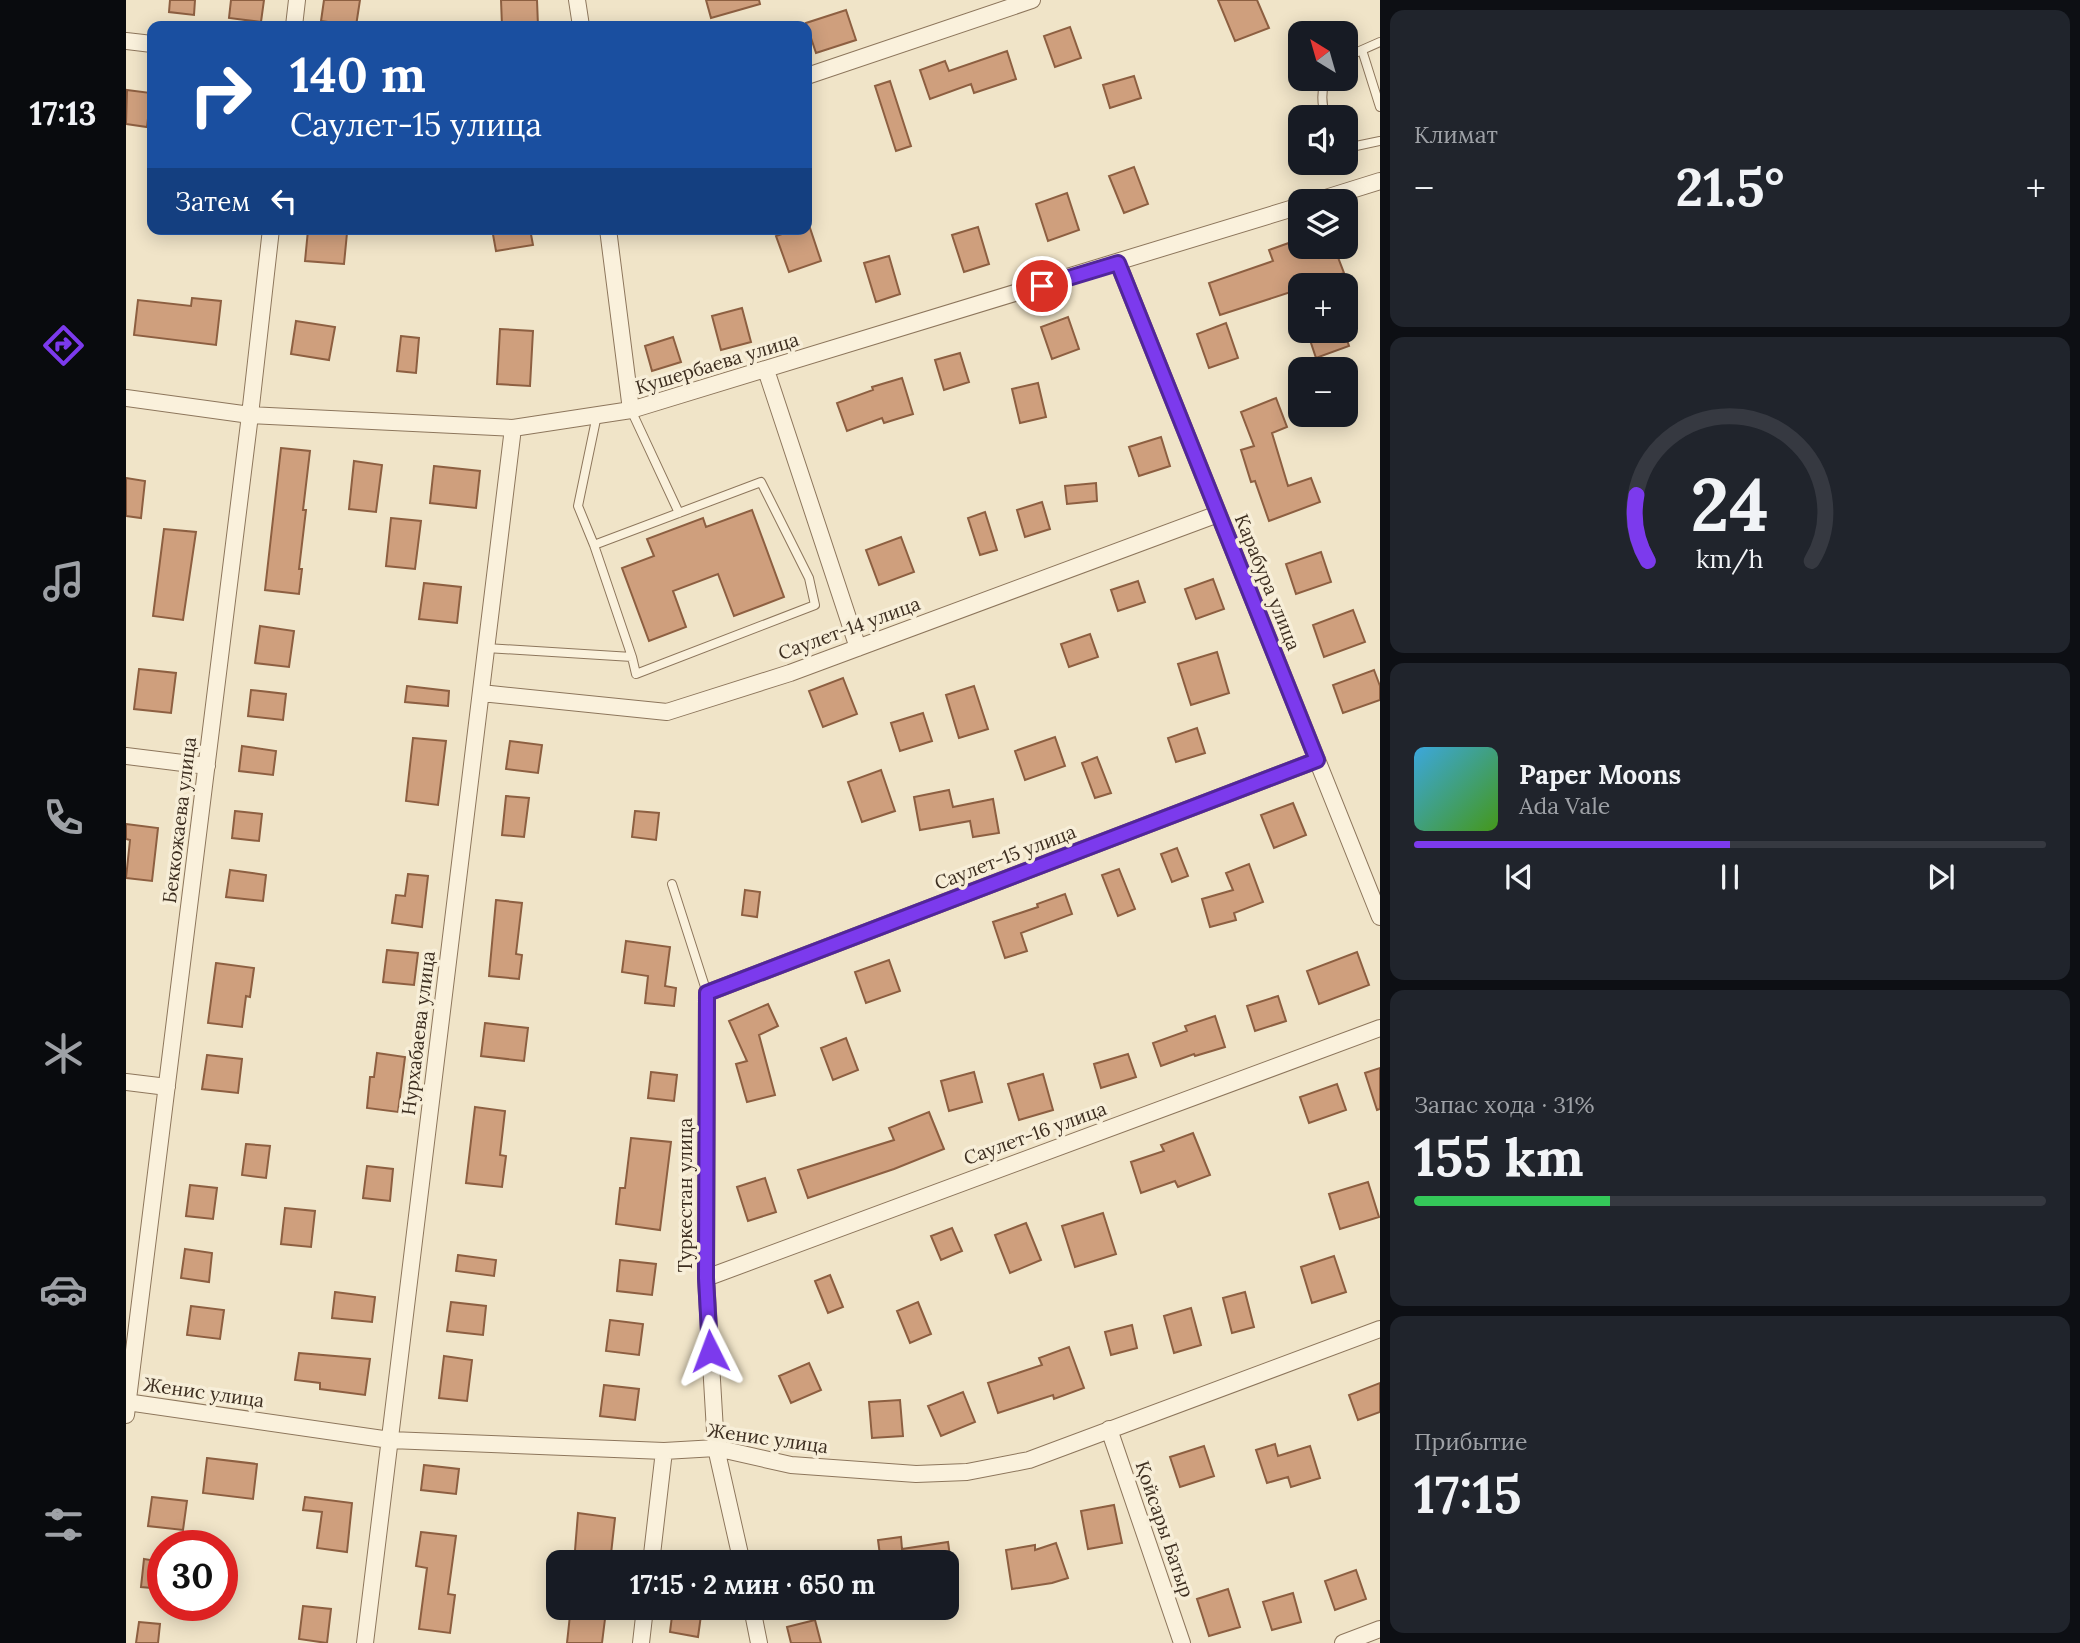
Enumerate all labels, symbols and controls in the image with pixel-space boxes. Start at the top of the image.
north arrow [1288,21,1358,91]
map controls [1288,21,1358,427]
text: 140 m [290,43,426,105]
icon: right [175,49,266,140]
text: 17:13 [30,93,96,134]
text: Саулет-15 улица [290,104,542,145]
button: sound [1288,105,1358,175]
text: Климат [1414,120,1498,149]
text: 21.5° [1676,154,1784,220]
text: − [1414,164,1434,212]
text: + [2026,164,2046,212]
icon: left [265,182,303,220]
text: Затем [175,185,251,218]
button: layers [1288,189,1358,259]
pin [1012,256,1072,316]
icon: arrive [1023,267,1061,305]
button: + [1288,273,1358,343]
icon: directions [39,321,88,370]
street label: Кушербаева улица [632,327,802,399]
button: − [1288,357,1358,427]
text: 24 [1691,458,1769,551]
street label: Карабура улица [1230,510,1306,654]
text: km/h [1696,543,1764,575]
icon: music [39,557,88,606]
street label: Саулет-14 улица [775,591,924,665]
street label: Беккожаева улица [157,735,201,905]
text: Paper Moons [1519,758,1681,791]
text: Ada Vale [1519,791,1610,820]
icon: phone [39,793,88,842]
street label: Саулет-15 улица [931,819,1079,895]
icon: previous [1500,858,1538,896]
icon: pause [1711,858,1749,896]
icon: next [1922,858,1960,896]
street label: Нурхабаева улица [396,949,440,1117]
icon: climate [39,1029,88,1078]
text: Запас хода · 31% [1414,1090,1594,1119]
street label: Саулет-16 улица [960,1096,1110,1170]
street label: Туркестан улица [673,1118,697,1272]
text: 155 km [1414,1124,1584,1190]
icon: car [39,1265,88,1314]
position arrow [673,1314,747,1388]
street label: Женис улица [142,1372,266,1412]
street label: Женис улица [706,1418,830,1458]
text: Прибытие [1414,1427,1528,1456]
street label: Қойсары Батыр [1130,1458,1200,1600]
text: 17:15 [1414,1461,1522,1527]
icon: filters [39,1500,88,1549]
speed limit sign: 30 [147,1530,238,1621]
text: 17:15 · 2 мин · 650 m [630,1568,875,1601]

